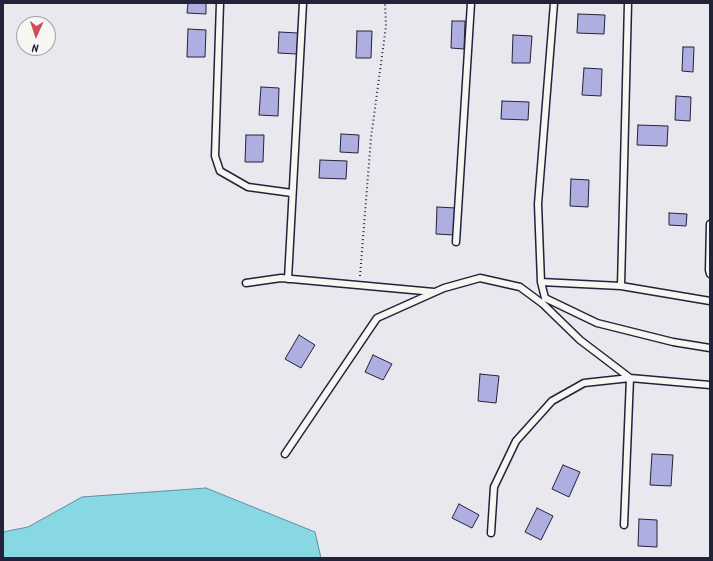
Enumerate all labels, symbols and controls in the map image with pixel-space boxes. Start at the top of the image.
north arrow [16,16,56,56]
text: N [31,38,39,56]

